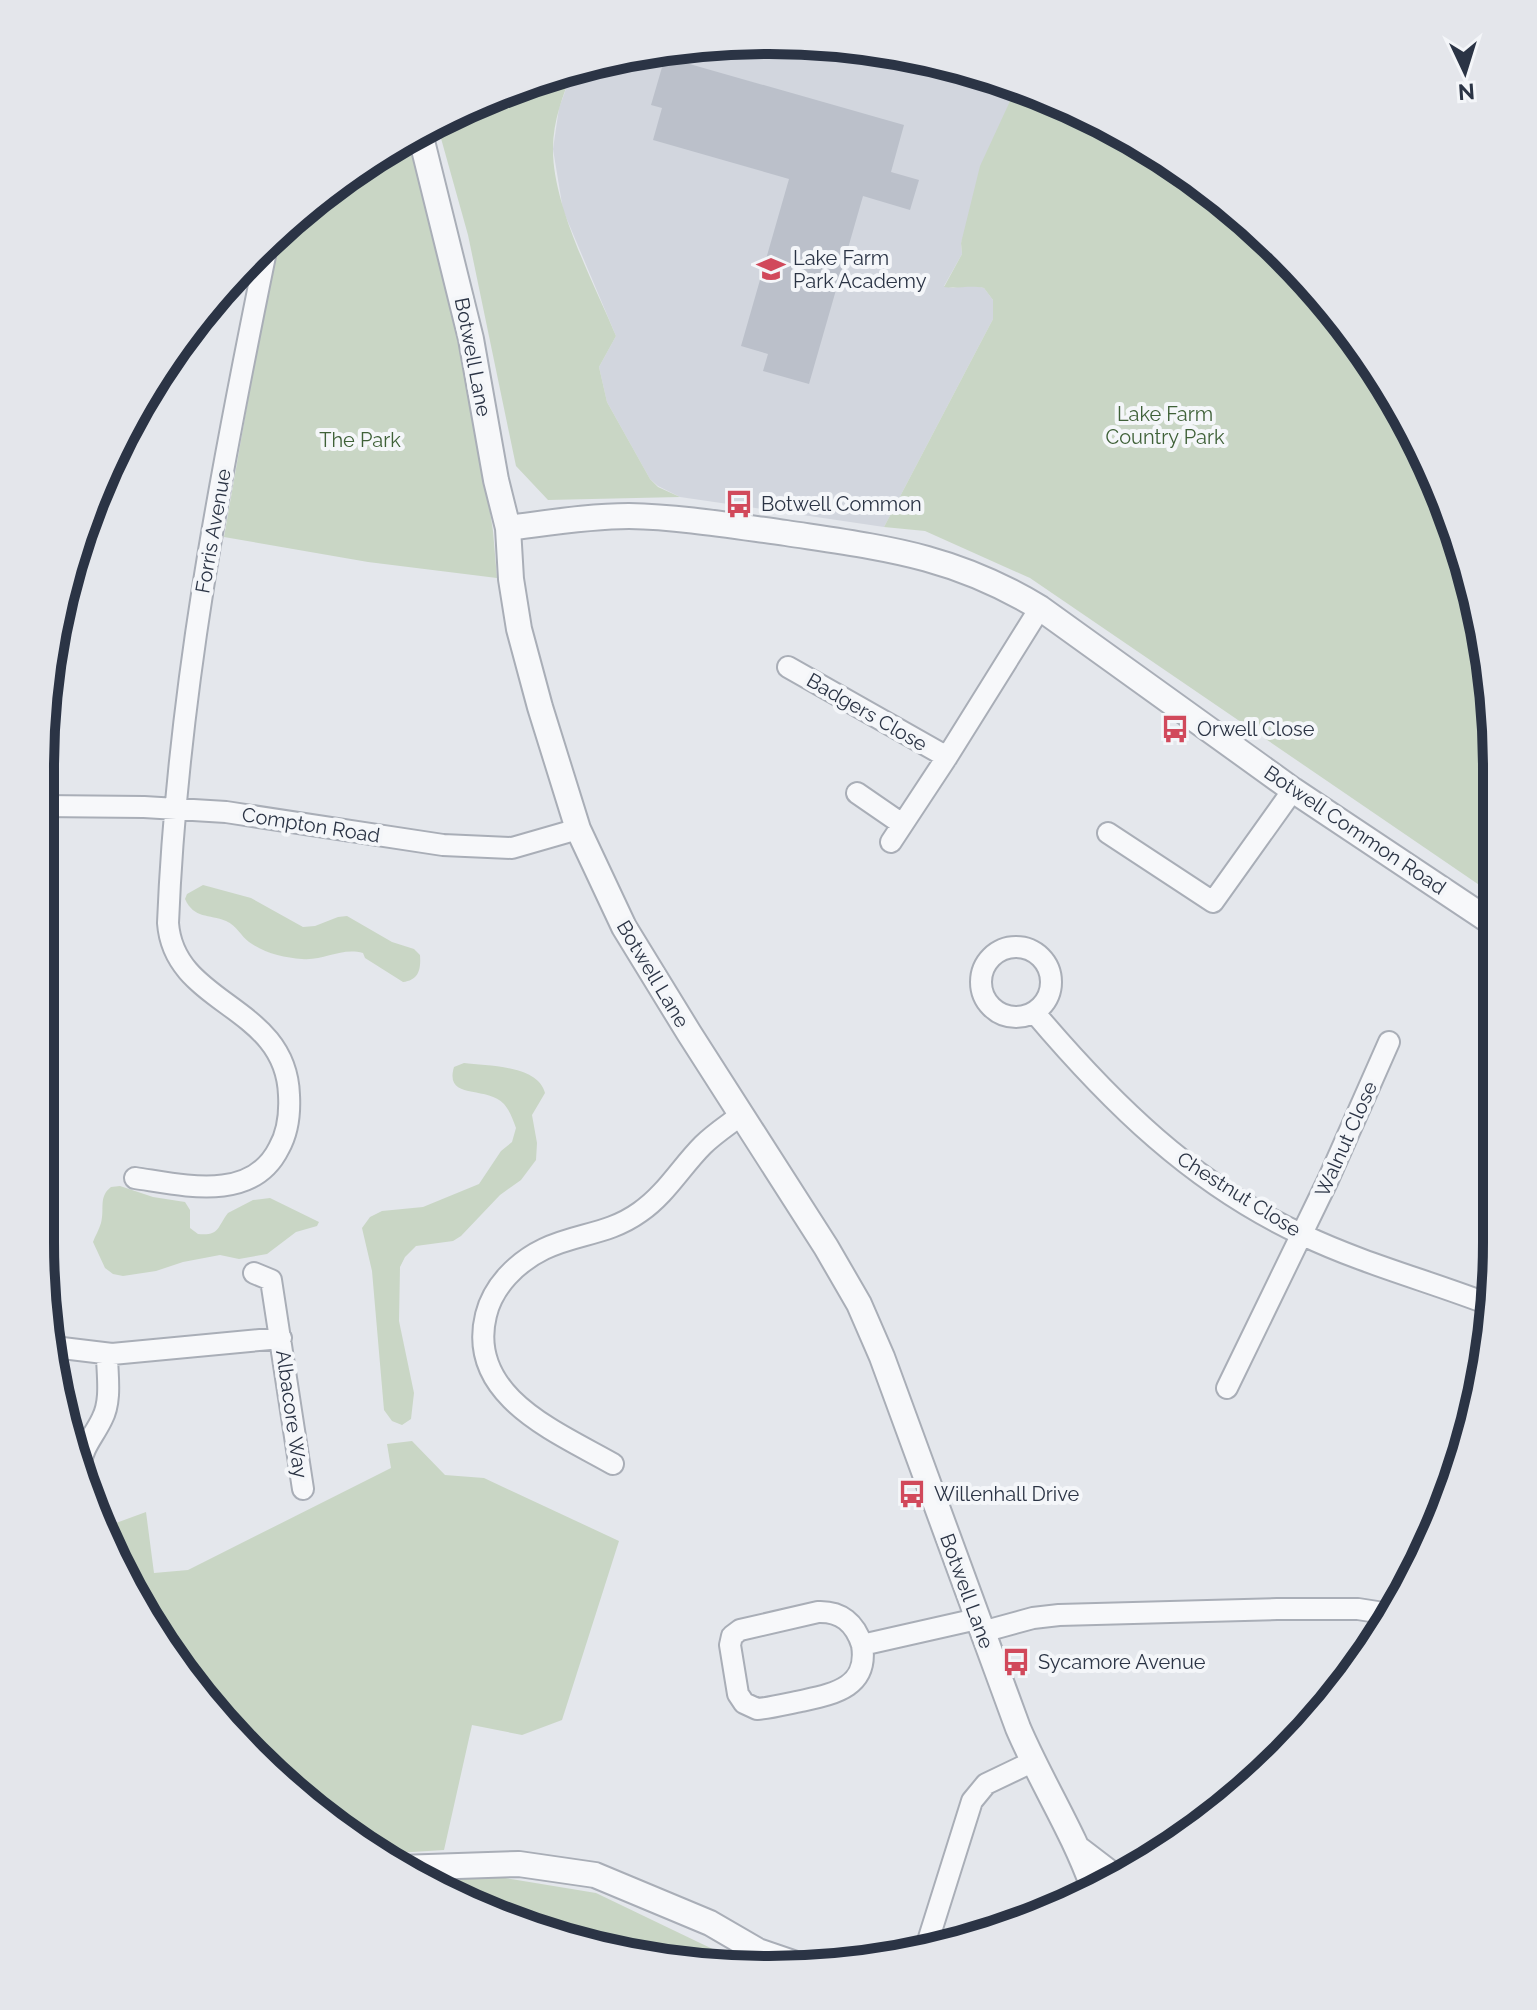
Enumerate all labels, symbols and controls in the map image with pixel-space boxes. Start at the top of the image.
north arrow [1425,32,1505,112]
text: N [1457,78,1476,106]
place label: Lake Farm Park Academy [793,246,927,293]
school or university icon: Lake Farm Park Academy [756,254,786,284]
street label: Botwell Lane [450,295,496,419]
park label: Lake Farm Country Park [1105,402,1225,449]
park label: The Park [319,428,401,452]
street label: Forris Avenue [190,467,236,595]
bus stop icon: Botwell Common [724,489,754,519]
place label: Botwell Common [761,492,922,516]
street label: Badgers Close [803,668,932,756]
bus stop icon: Orwell Close [1160,714,1190,744]
place label: Orwell Close [1197,717,1315,741]
street label: Botwell Common Road [1260,760,1450,900]
street label: Compton Road [240,802,382,848]
street label: Botwell Lane [612,916,695,1032]
street label: Walnut Close [1310,1077,1382,1201]
street label: Chestnut Close [1173,1146,1305,1242]
street label: Albacore Way [271,1348,313,1480]
bus stop icon: Willenhall Drive [897,1479,927,1509]
place label: Willenhall Drive [934,1482,1079,1506]
street label: Botwell Lane [935,1530,999,1652]
bus stop icon: Sycamore Avenue [1001,1647,1031,1677]
place label: Sycamore Avenue [1038,1650,1206,1674]

